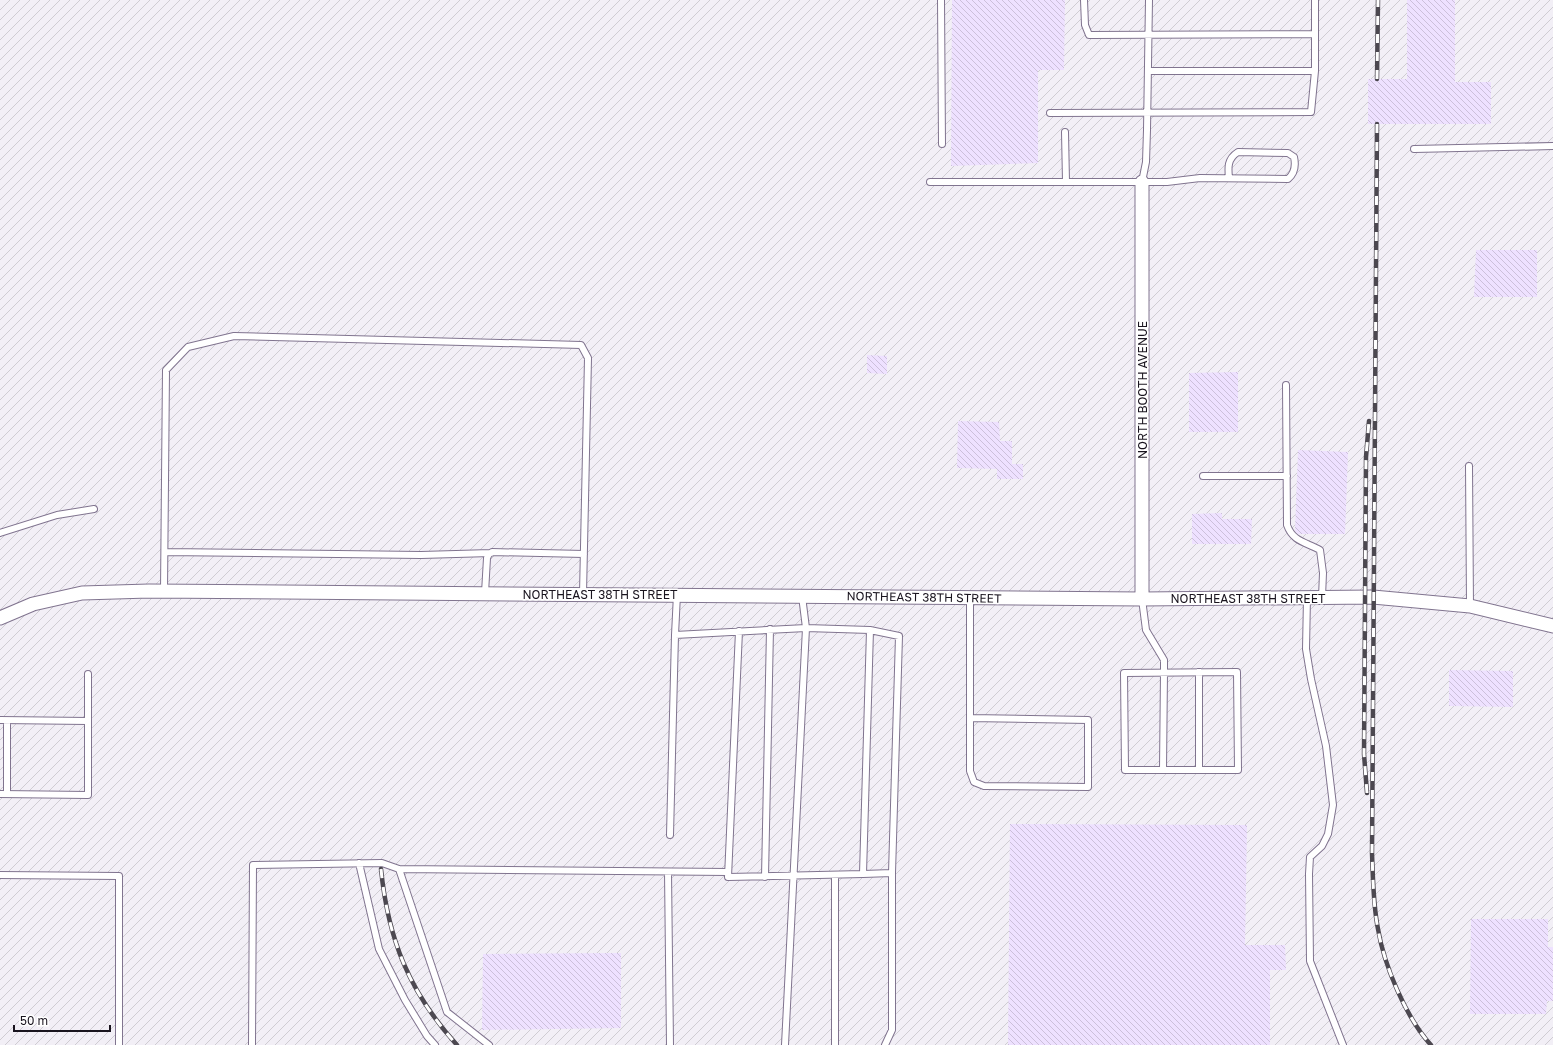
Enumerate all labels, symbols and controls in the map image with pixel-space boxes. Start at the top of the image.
street label: NORTH BOOTH AVENUE [1135,321,1150,459]
street label: NORTHEAST 38TH STREET [522,587,678,602]
street label: NORTHEAST 38TH STREET [846,588,1002,606]
street label: NORTHEAST 38TH STREET [1170,591,1326,606]
scale bar [14,1007,110,1033]
text: 50 m [20,1013,48,1028]

